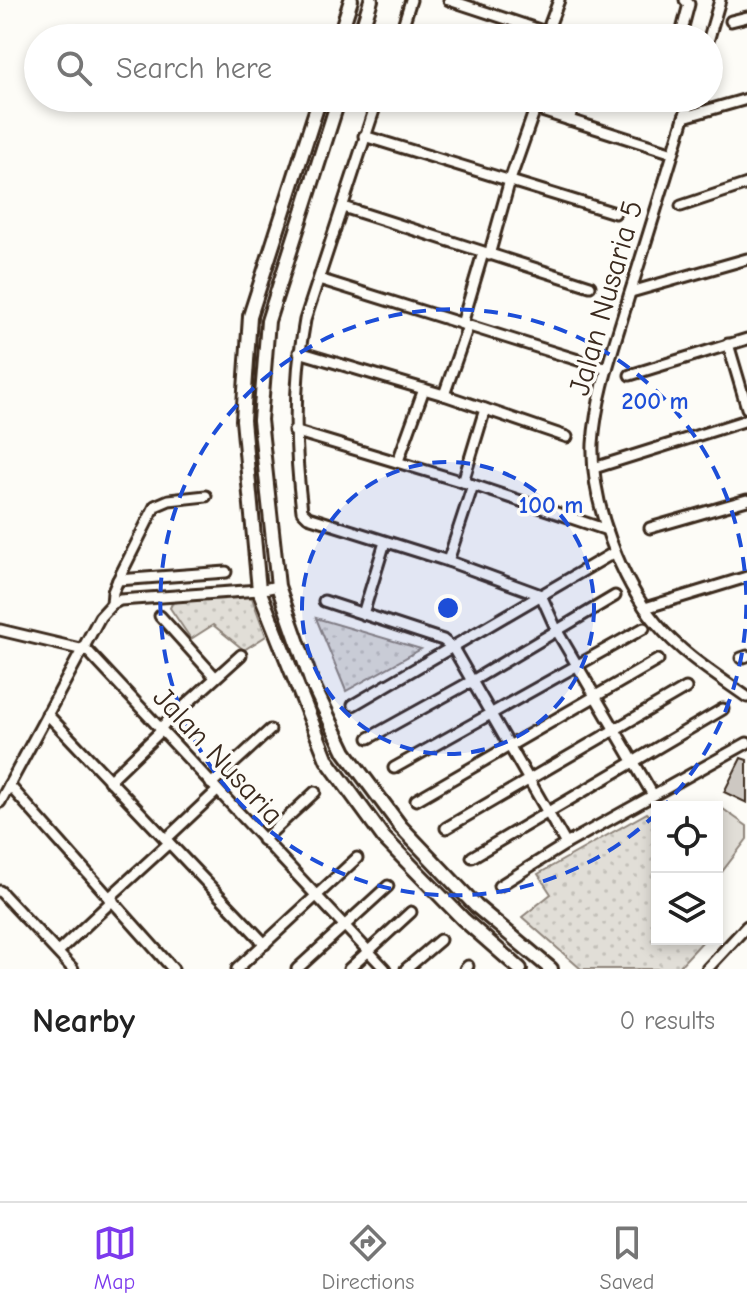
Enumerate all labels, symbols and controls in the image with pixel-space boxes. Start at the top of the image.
search box [24,24,723,112]
icon: search [52,46,96,90]
text: Search here [116,51,272,86]
street label: Jalan Nusaria 5 [561,196,651,400]
text: 200 m [621,387,689,415]
text: 100 m [519,491,583,519]
centre of rings [434,594,462,622]
street label: Jalan Nusaria [146,680,290,832]
map controls [651,801,723,945]
button: locate [651,801,723,873]
button: layers [651,873,723,945]
text: Nearby [32,1001,135,1041]
text: 0 results [620,1006,715,1036]
tab: Map [93,1221,137,1295]
tab: Directions [322,1221,415,1295]
tab: Saved [600,1221,654,1295]

